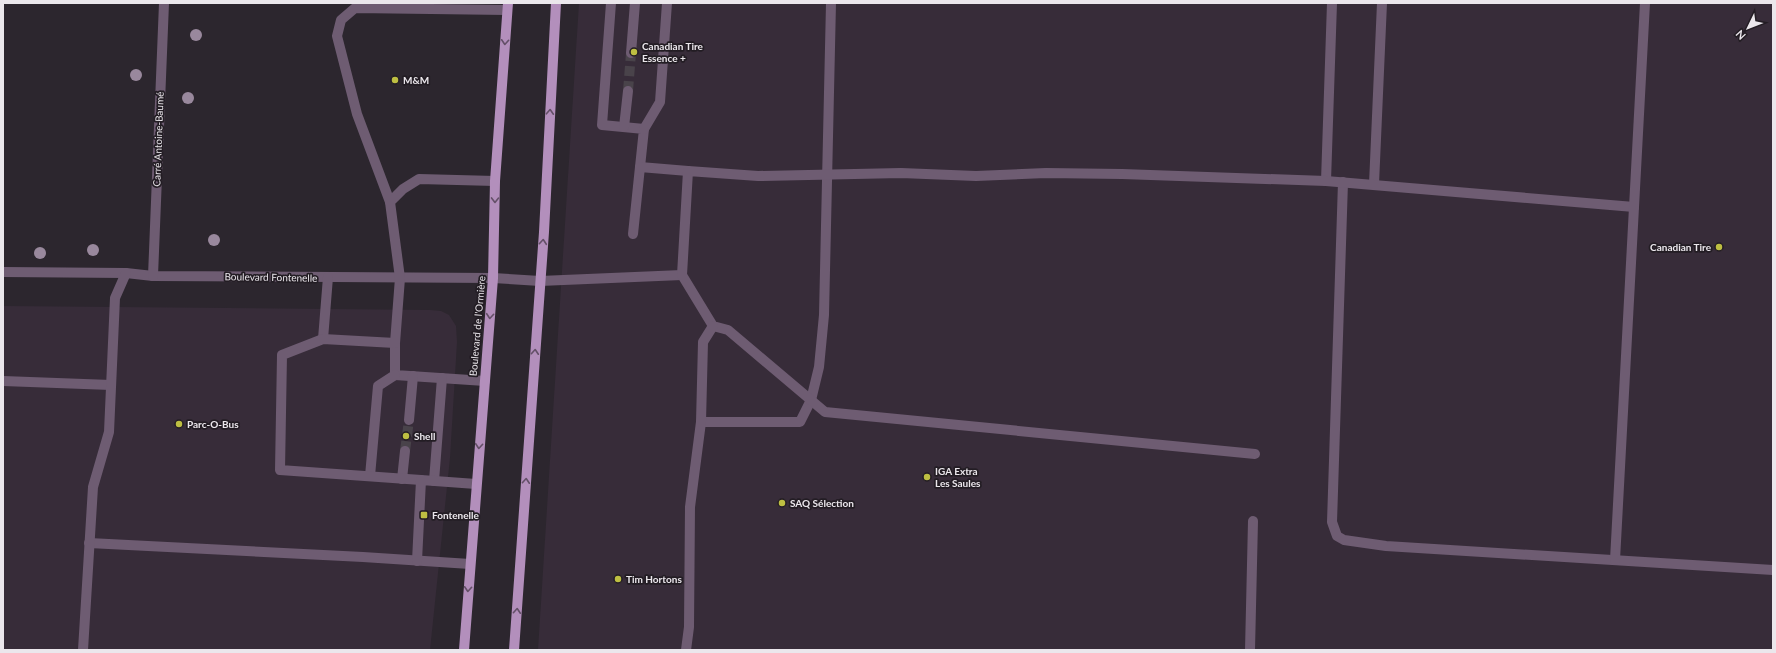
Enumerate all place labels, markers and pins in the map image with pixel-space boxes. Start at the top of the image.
place label: Canadian Tire Essence + [642,40,704,64]
marker: Canadian Tire Essence + [629,47,639,57]
place label: M&M [403,74,429,86]
marker: M&M [390,75,400,85]
place label: Canadian Tire [1650,241,1712,253]
marker: Canadian Tire [1714,242,1724,252]
place label: Parc-O-Bus [187,418,239,430]
marker: Parc-O-Bus [174,419,184,429]
place label: Shell [414,430,435,442]
marker: Shell [401,431,411,441]
place label: IGA Extra Les Saules [935,465,981,489]
marker: IGA Extra Les Saules [922,472,932,482]
place label: SAQ Sélection [790,497,854,509]
marker: SAQ Sélection [777,498,787,508]
place label: Fontenelle [432,509,479,521]
marker: Fontenelle [419,510,429,520]
place label: Tim Hortons [626,573,682,585]
marker: Tim Hortons [613,574,623,584]

